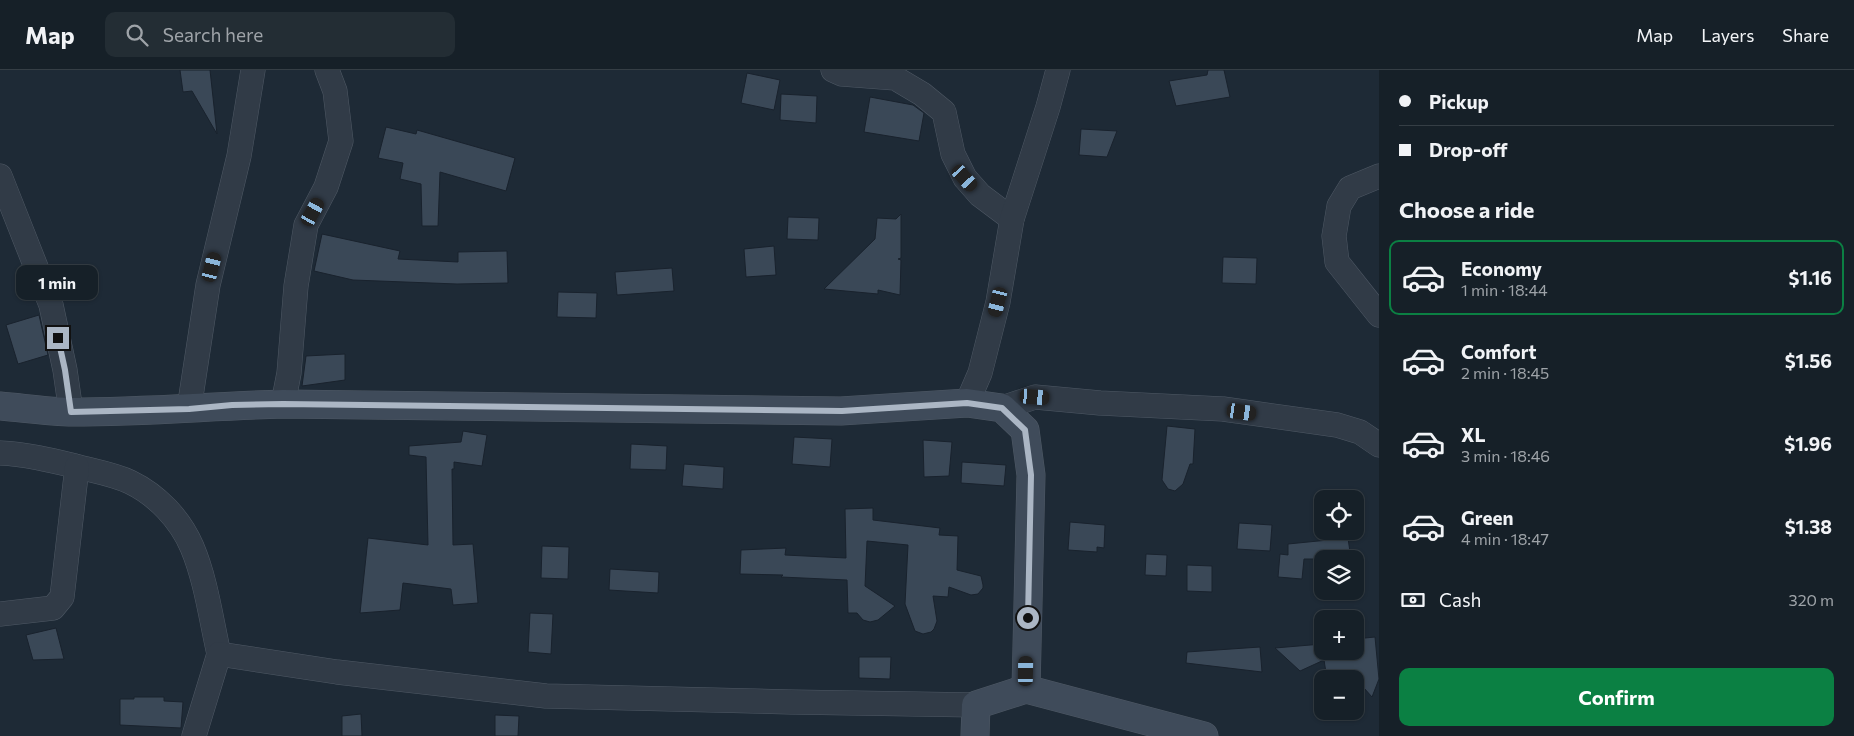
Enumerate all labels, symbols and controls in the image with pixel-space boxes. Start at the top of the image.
search box [105,12,455,57]
text: Map [25,20,75,49]
icon: search [123,21,151,49]
text: Search here [163,23,263,46]
text: Map [1636,24,1673,46]
text: Layers [1701,24,1754,46]
text: Share [1782,24,1829,46]
text: Pickup [1429,90,1489,113]
text: Drop-off [1429,138,1508,161]
car [949,162,980,194]
car [299,195,326,229]
text: Choose a ride [1399,196,1534,223]
car [201,251,222,283]
icon: car [1401,255,1446,300]
text: Economy [1461,257,1542,280]
callout: 1 min [17,266,99,300]
text: $1.16 [1789,266,1832,289]
text: 1 min [38,273,76,292]
text: 1 min · 18:44 [1461,280,1548,299]
car [987,286,1008,318]
route end [47,327,69,349]
icon: car [1401,338,1446,383]
text: Comfort [1461,340,1537,363]
text: $1.56 [1785,349,1832,372]
text: 2 min · 18:45 [1461,363,1549,382]
car [1019,388,1050,406]
car [1226,402,1257,422]
icon: car [1401,421,1446,466]
text: XL [1461,423,1486,446]
text: $1.96 [1784,432,1832,455]
text: 3 min · 18:46 [1461,446,1550,465]
map controls [1314,490,1364,720]
button: locate [1314,490,1364,540]
icon: car [1401,504,1446,549]
text: Green [1461,506,1513,529]
text: $1.38 [1785,515,1832,538]
text: 4 min · 18:47 [1461,529,1549,548]
button: layers [1314,550,1364,600]
icon: cash [1399,586,1427,614]
text: Cash [1439,588,1481,611]
text: 320 m [1789,590,1834,609]
route start [1017,607,1039,629]
button: + [1314,610,1364,660]
car [1018,656,1033,686]
button: Confirm [1399,668,1834,726]
button: − [1314,670,1364,720]

